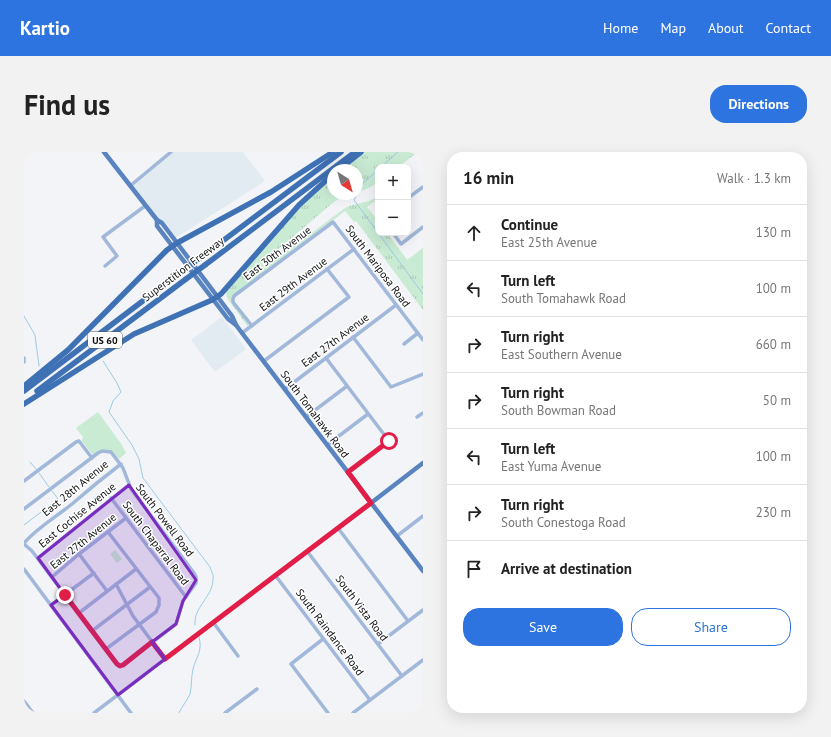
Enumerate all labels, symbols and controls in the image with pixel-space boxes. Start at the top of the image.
text: Kartio [20,16,70,40]
text: Home [603,19,638,37]
text: Map [660,19,686,37]
text: About [708,19,744,37]
text: Contact [766,19,811,37]
button: Directions [710,85,807,123]
text: Find us [24,86,110,123]
north arrow [327,164,363,200]
map controls [375,164,411,236]
button: + [375,164,411,200]
text: 16 min [463,167,514,189]
text: Walk · 1.3 km [717,170,791,187]
button: − [375,200,411,236]
text: Continue [501,215,558,234]
street label: South Mariposa Road [343,222,414,310]
icon: ahead [463,222,485,244]
street label: East 30th Avenue [240,223,314,283]
text: 130 m [756,224,791,241]
street label: Superstition Freeway [139,233,227,304]
text: East 25th Avenue [501,234,597,251]
street label: East 29th Avenue [256,254,330,314]
text: Turn left [501,271,555,290]
icon: left [463,278,485,300]
text: 100 m [756,280,791,297]
text: South Tomahawk Road [501,290,626,307]
street label: East 27th Avenue [298,310,372,370]
text: Turn right [501,327,564,346]
road number: US 60 [88,332,122,348]
icon: right [463,334,485,356]
text: 660 m [756,336,791,353]
text: East Southern Avenue [501,346,622,363]
street label: South Tomahawk Road [278,368,352,460]
text: Turn right [501,383,564,402]
icon: right [463,390,485,412]
text: 50 m [763,392,791,409]
text: South Bowman Road [501,402,616,419]
route start [380,432,398,450]
text: Turn left [501,439,555,458]
icon: left [463,446,485,468]
text: 100 m [756,448,791,465]
street label: East 28th Avenue [39,457,111,519]
text: East Yuma Avenue [501,458,601,475]
street label: East Cochise Avenue [35,479,119,550]
street label: South Powell Road [133,481,197,559]
text: Turn right [501,495,564,514]
street label: South Chaparral Road [120,498,192,588]
icon: right [463,502,485,524]
text: 230 m [756,504,791,521]
street label: East 27th Avenue [47,510,119,572]
text: South Conestoga Road [501,514,626,531]
icon: arrive [463,558,485,580]
text: Arrive at destination [501,559,632,578]
street label: South Vista Road [333,572,391,644]
route end [56,586,74,604]
street label: South Raindance Road [293,586,367,678]
button: Save [463,608,623,646]
button: Share [631,608,791,646]

